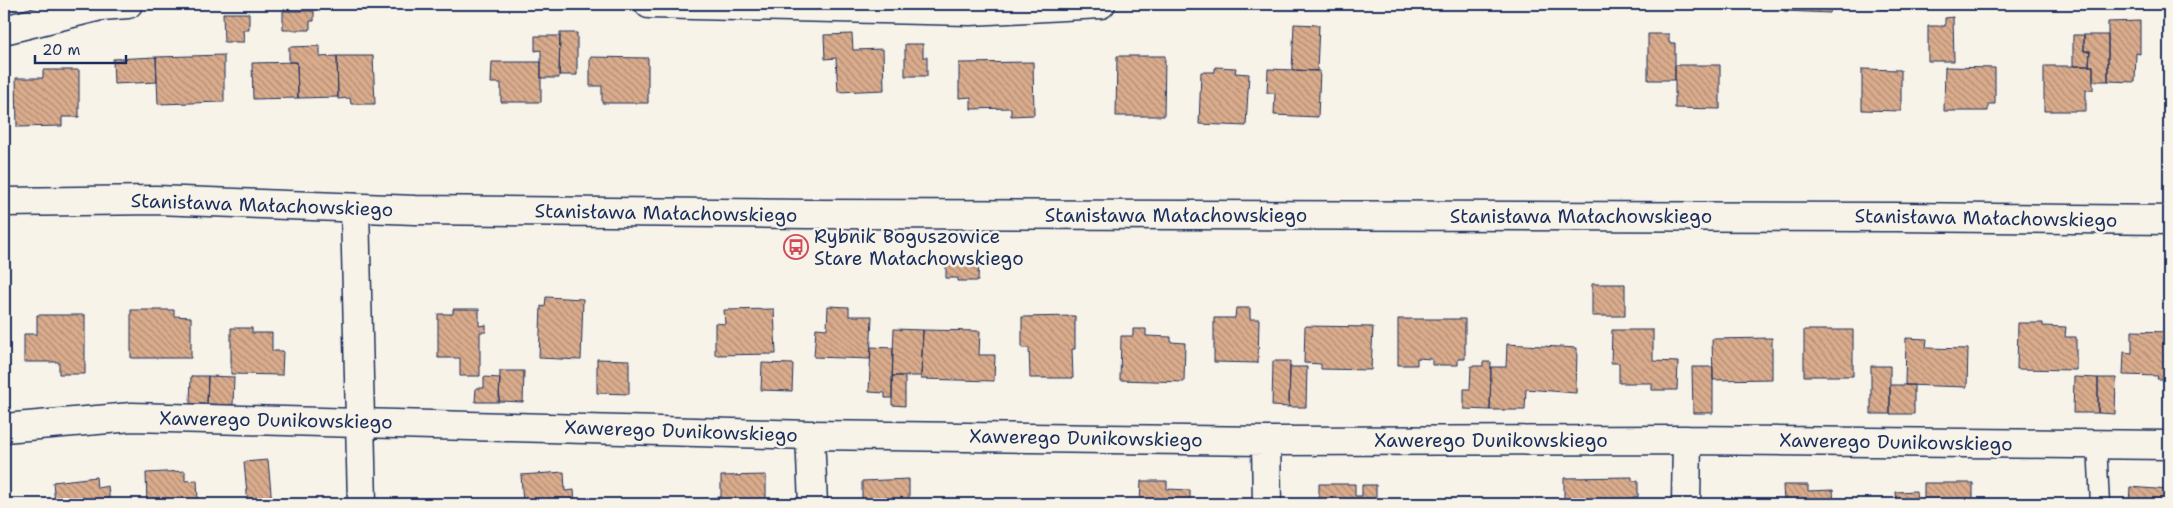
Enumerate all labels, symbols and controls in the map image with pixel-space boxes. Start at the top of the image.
scale bar [35,32,126,64]
text: 20 m [42,40,81,60]
street label: Stanisława Małachowskiego [130,188,394,222]
street label: Stanisława Małachowskiego [534,198,798,228]
street label: Stanisława Małachowskiego [1045,203,1307,228]
street label: Stanisława Małachowskiego [1854,203,2118,233]
street label: Stanisława Małachowskiego [1450,204,1712,229]
place label: Rybnik Boguszowice Stare Małachowskiego [814,224,1024,271]
bus stop icon: Rybnik Boguszowice Stare Małachowskiego [783,234,809,260]
street label: Xawerego Dunikowskiego [159,405,393,435]
street label: Xawerego Dunikowskiego [564,414,798,448]
street label: Xawerego Dunikowskiego [969,423,1203,453]
street label: Xawerego Dunikowskiego [1779,427,2013,457]
street label: Xawerego Dunikowskiego [1374,428,1608,453]

